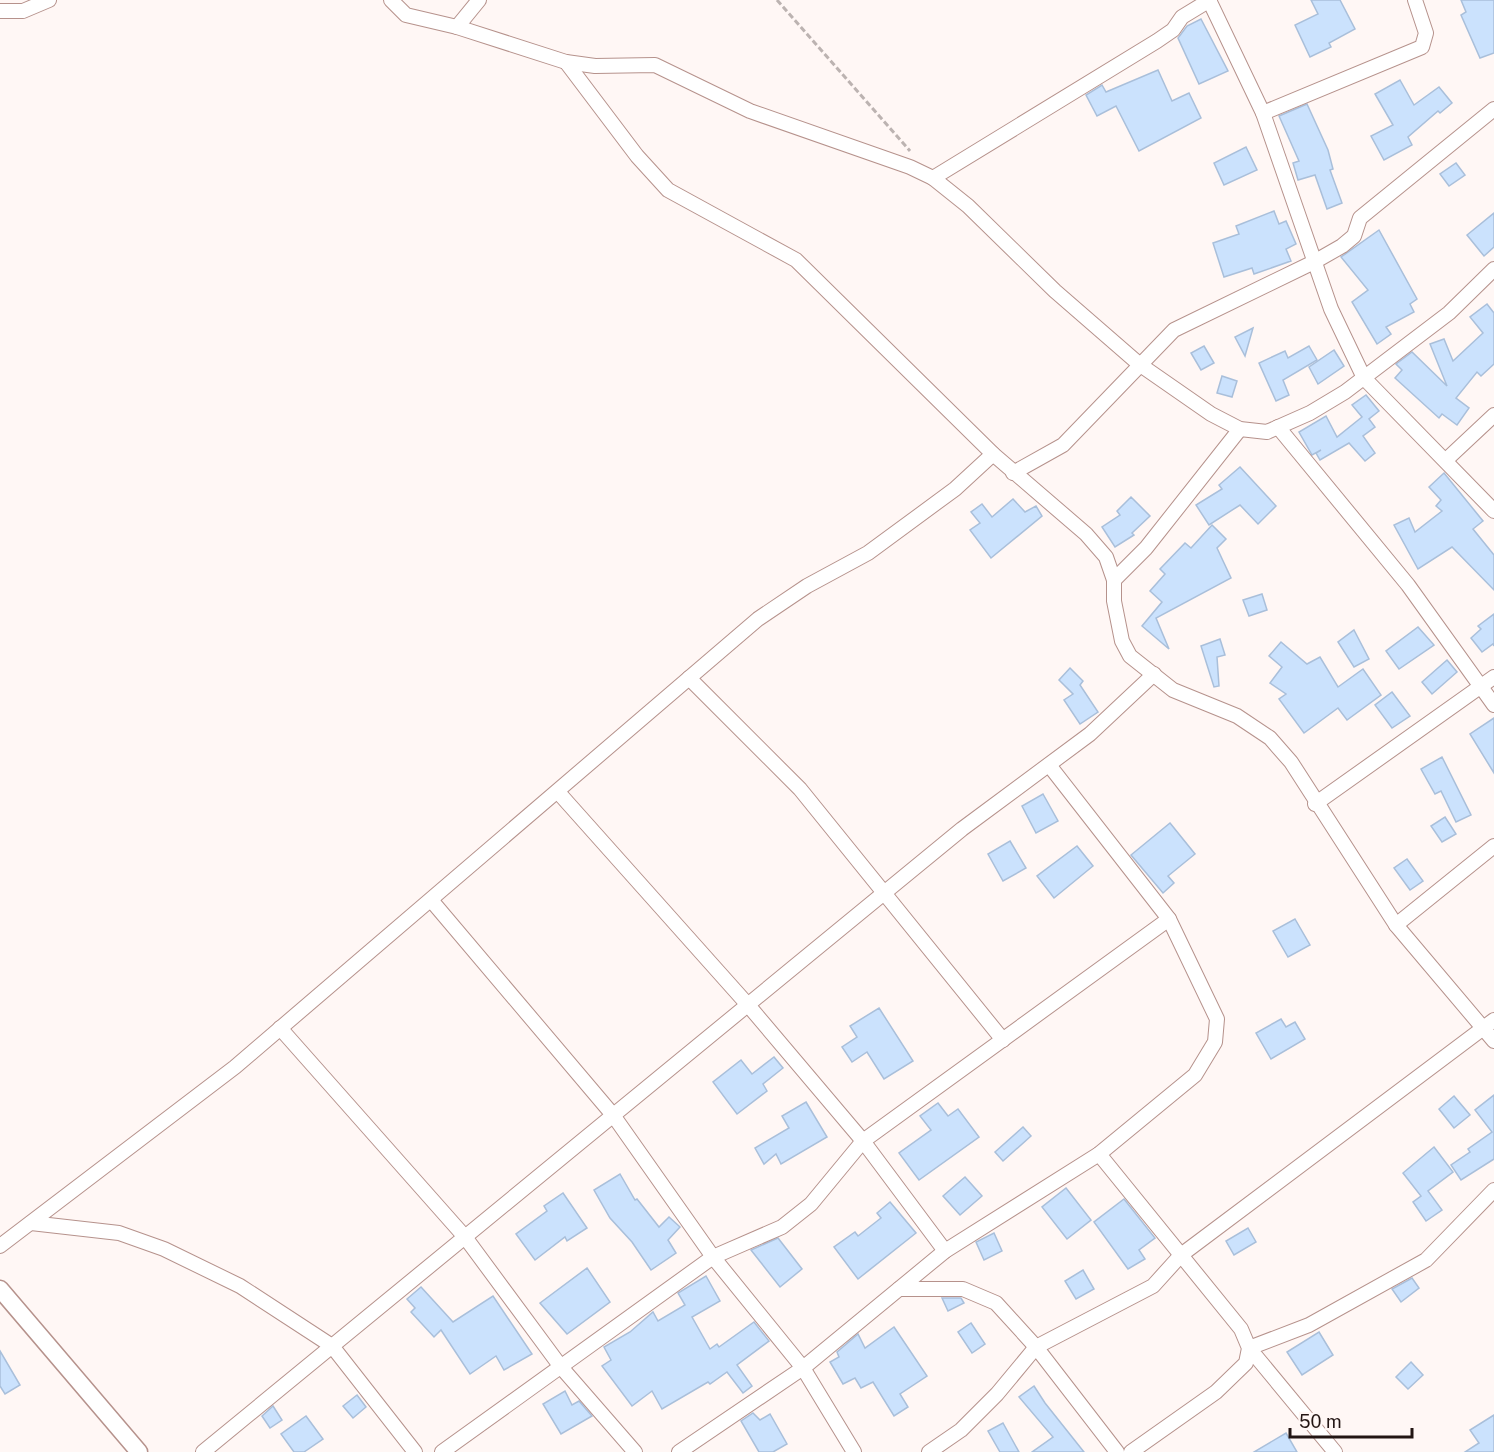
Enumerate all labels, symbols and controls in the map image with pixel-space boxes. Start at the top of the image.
scale bar [1290,1401,1412,1439]
text: 50 m [1299,1411,1342,1432]

